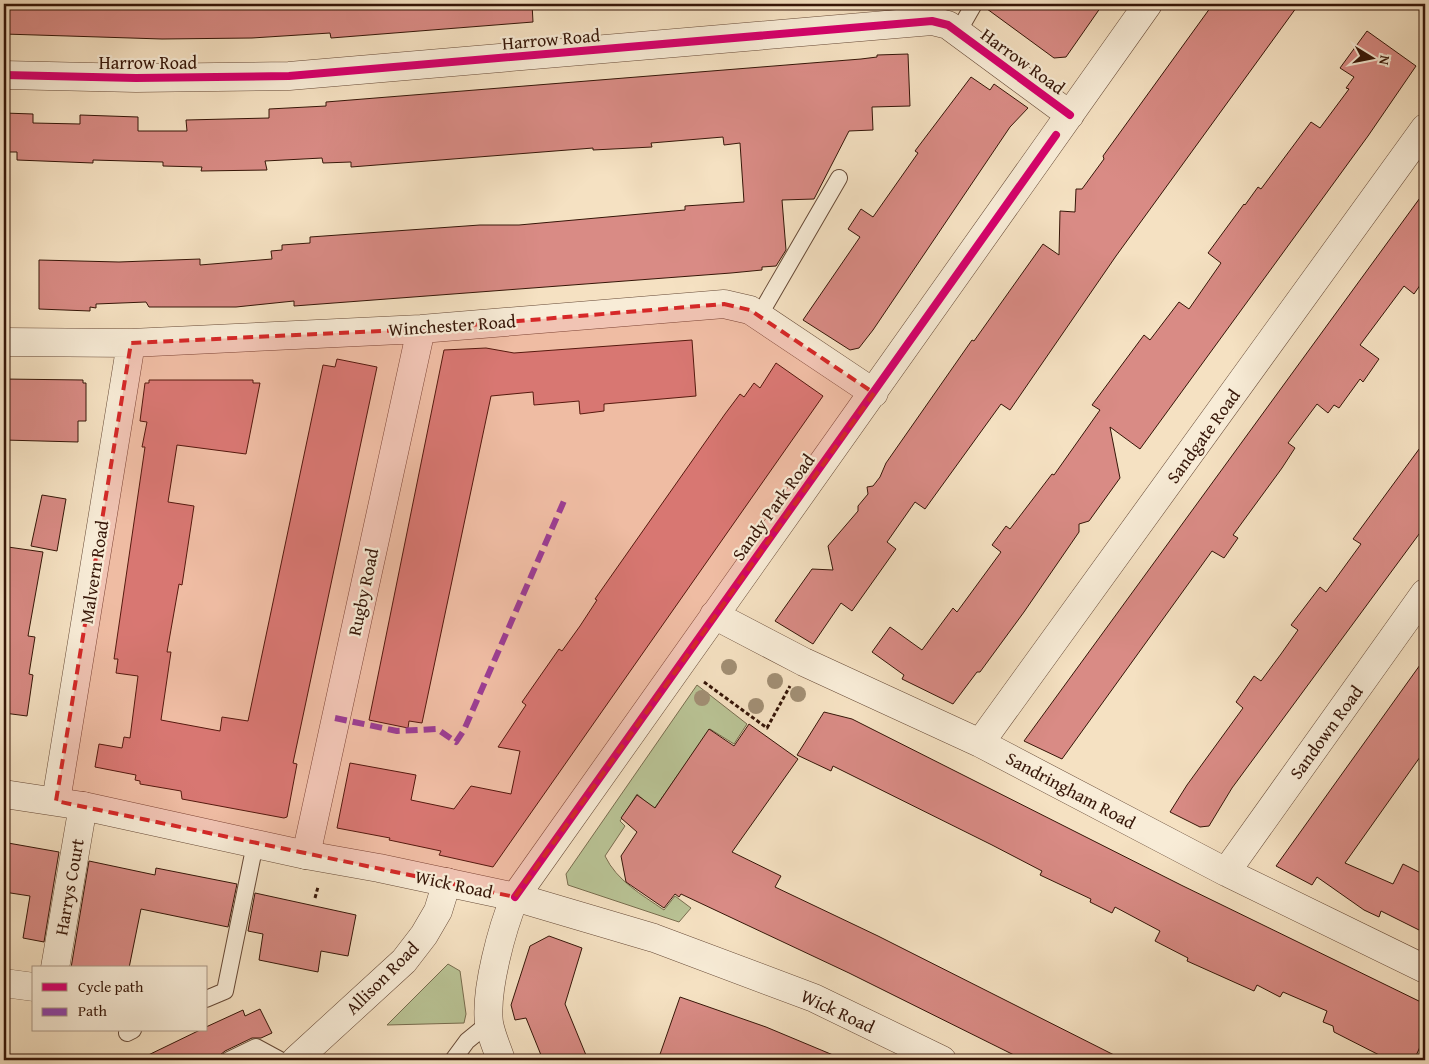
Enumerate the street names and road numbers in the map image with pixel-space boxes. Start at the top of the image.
street label: Harrow Road [501,21,602,57]
street label: Harrow Road [975,21,1071,101]
street label: Harrow Road [99,49,198,76]
street label: Winchester Road [387,307,517,343]
street label: Sandgate Road [1159,383,1247,489]
street label: Sandy Park Road [725,448,821,566]
street label: Malvern Road [72,518,116,626]
street label: Rugby Road [341,545,386,638]
street label: Sandown Road [1283,679,1370,785]
street label: Sandringham Road [1001,744,1141,836]
street label: Harrys Court [47,836,91,938]
street label: Wick Road [413,863,496,905]
street label: Allison Road [339,935,425,1021]
street label: Wick Road [797,982,880,1040]

